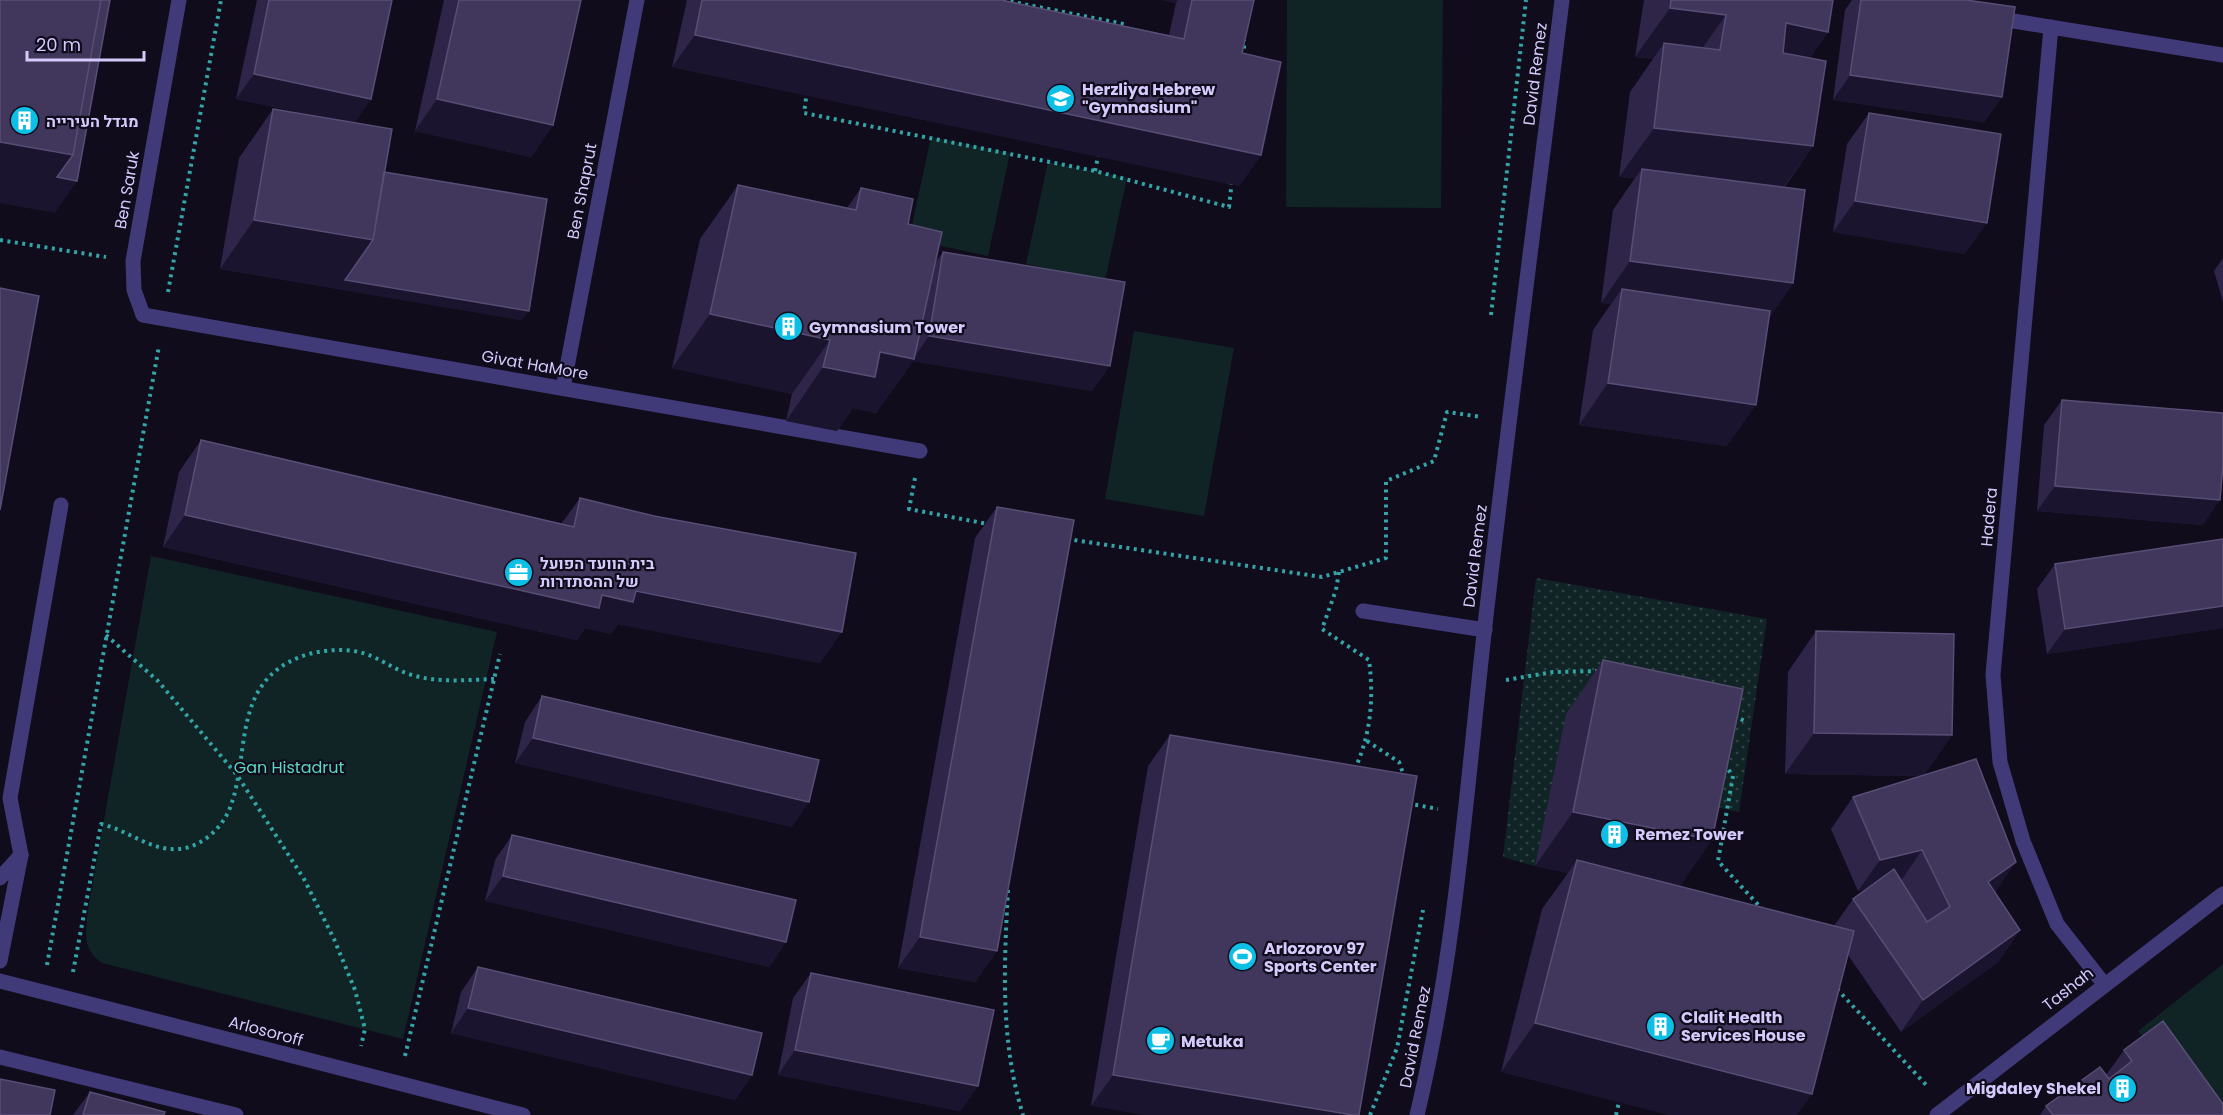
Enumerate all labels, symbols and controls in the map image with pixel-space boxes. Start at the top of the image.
street label: David Remez [1517,21,1553,127]
scale bar [27,24,144,62]
text: 20 m [36,32,81,57]
place label: Herzliya Hebrew "Gymnasium" [1082,78,1215,119]
school or university icon: Herzliya Hebrew "Gymnasium" [1045,82,1077,114]
building icon: מגדל העירייה [9,105,41,137]
place label: מגדל העירייה [46,110,139,133]
street label: Ben Shaprut [561,141,603,241]
street label: Ben Saruk [109,148,145,231]
building icon: Gymnasium Tower [772,311,804,343]
place label: Gymnasium Tower [809,316,965,339]
street label: Givat HaMore [480,344,590,386]
street label: Hadera [1975,486,2003,548]
street label: David Remez [1457,503,1493,609]
place label: בית הוועד הפועל של ההסתדרות [540,552,655,593]
office icon: בית הוועד הפועל של ההסתדרות [503,556,535,588]
park label: Gan Histadrut [234,756,344,779]
building icon: Remez Tower [1598,818,1630,850]
place label: Remez Tower [1635,823,1744,846]
place label: Arlozorov 97 Sports Center [1264,937,1377,978]
sports icon: Arlozorov 97 Sports Center [1227,941,1259,973]
street label: Tashah [2038,962,2098,1016]
street label: David Remez [1394,984,1436,1090]
place label: Clalit Health Services House [1681,1006,1806,1047]
street label: Arlosoroff [226,1010,306,1052]
building icon: Clalit Health Services House [1644,1010,1676,1042]
cafe icon: Metuka [1144,1025,1176,1057]
place label: Metuka [1181,1030,1244,1053]
building icon: Migdaley Shekel [2106,1072,2138,1104]
place label: Migdaley Shekel [1966,1077,2101,1100]

